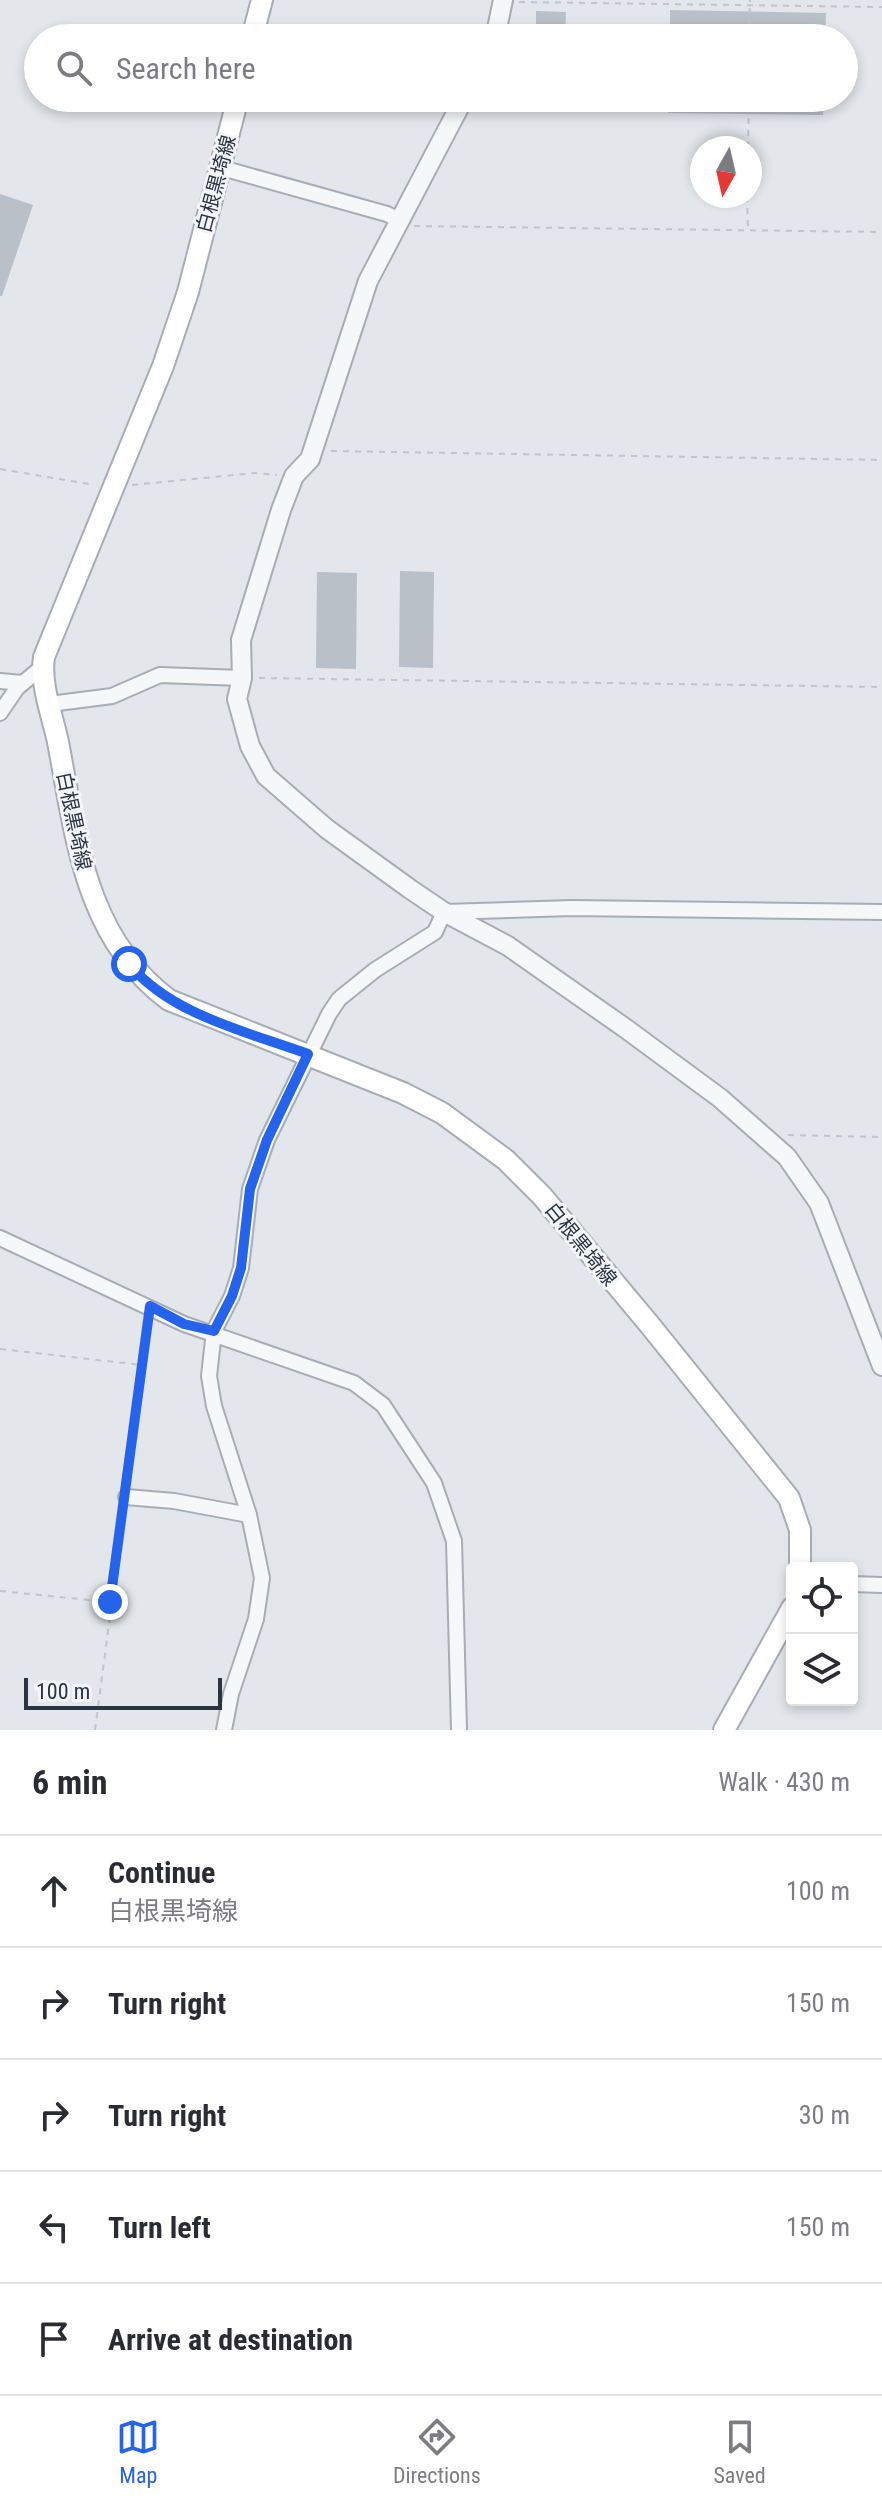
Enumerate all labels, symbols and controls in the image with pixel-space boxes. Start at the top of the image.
search box [24,24,858,112]
icon: search [52,46,96,90]
text: Search here [116,51,256,86]
street label: 白根黒埼線 [191,133,241,235]
north arrow [690,136,762,208]
street label: 白根黒埼線 [52,770,96,872]
route start [111,946,147,982]
street label: 白根黒埼線 [540,1198,622,1290]
map controls [786,1562,858,1706]
button: locate [786,1562,858,1634]
route end [92,1584,128,1620]
button: layers [786,1634,858,1706]
scale bar [24,1674,222,1710]
text: 100 m [36,1679,90,1704]
text: 6 min [32,1762,108,1802]
text: Walk · 430 m [718,1767,850,1797]
text: Continue [108,1855,215,1890]
icon: ahead [32,1869,76,1913]
text: 100 m [786,1876,850,1906]
text: 白根黒埼線 [108,1896,238,1926]
icon: right [32,1981,76,2025]
text: Turn right [108,1986,226,2021]
text: 150 m [786,1988,850,2018]
icon: right [32,2093,76,2137]
text: Turn right [108,2098,226,2133]
text: 30 m [799,2100,850,2130]
icon: left [32,2205,76,2249]
text: Turn left [108,2210,211,2245]
text: 150 m [786,2212,850,2242]
icon: arrive [32,2317,76,2361]
text: Arrive at destination [108,2322,353,2357]
tab: Map [116,2415,160,2488]
tab: Directions [393,2415,481,2488]
tab: Saved [713,2415,766,2488]

